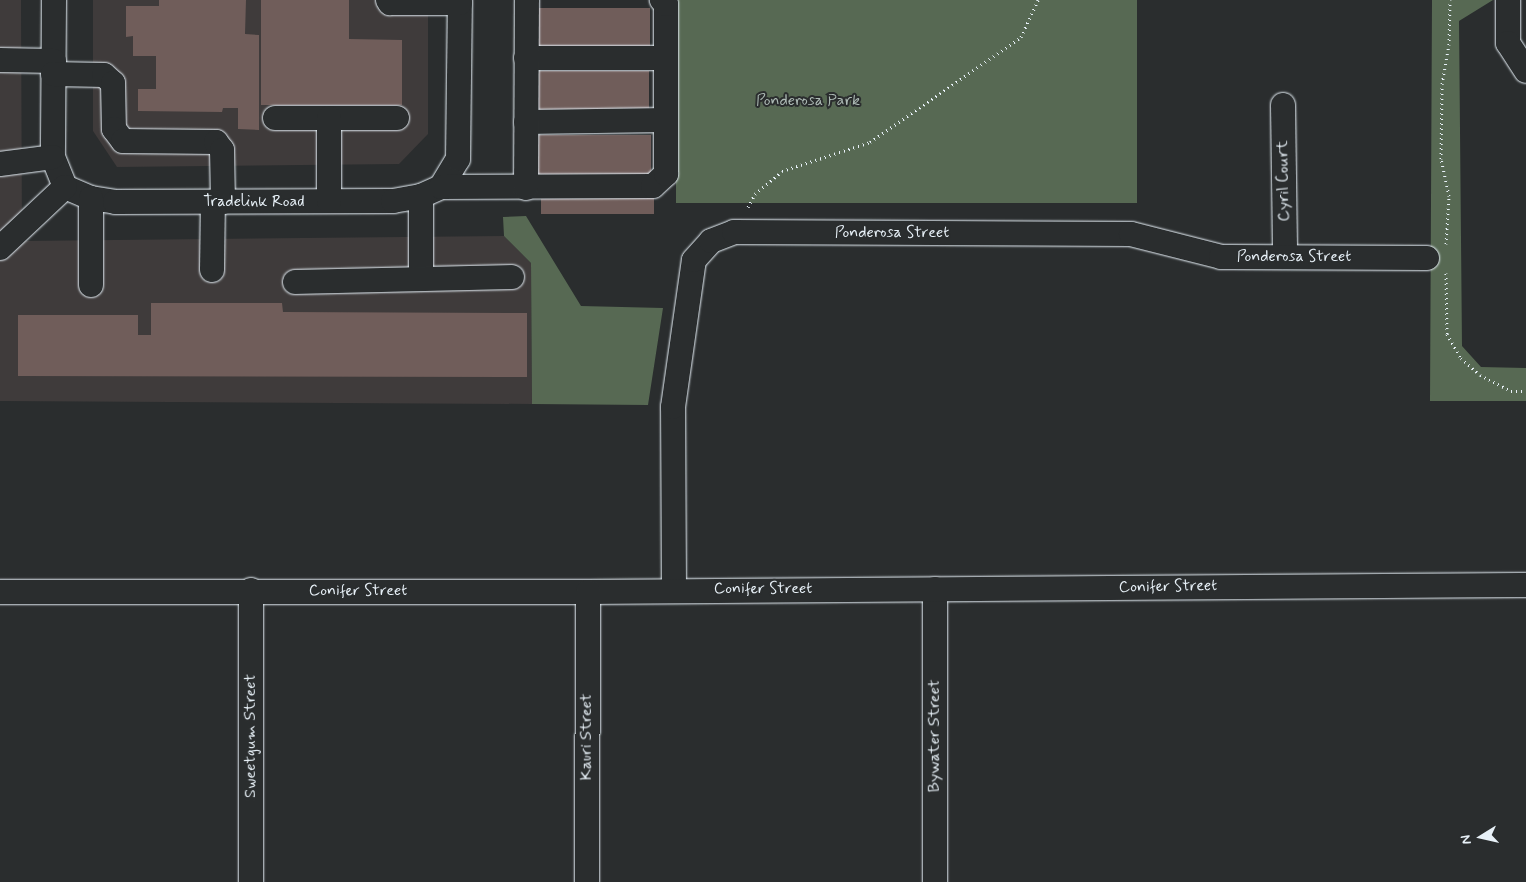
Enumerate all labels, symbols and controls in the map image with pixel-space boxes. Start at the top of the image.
park label: Ponderosa Park [756,91,860,111]
street label: Cyril Court [1274,142,1294,220]
street label: Tradelink Road [204,192,304,212]
street label: Ponderosa Street [833,223,951,243]
street label: Ponderosa Street [1235,247,1353,267]
street label: Conifer Street [1117,577,1219,597]
street label: Conifer Street [712,579,814,599]
street label: Conifer Street [307,581,409,601]
street label: Sweetgum Street [241,674,261,798]
street label: Bywater Street [925,680,945,792]
street label: Kauri Street [577,694,597,780]
north arrow [1456,812,1506,862]
text: N [1457,833,1476,846]

